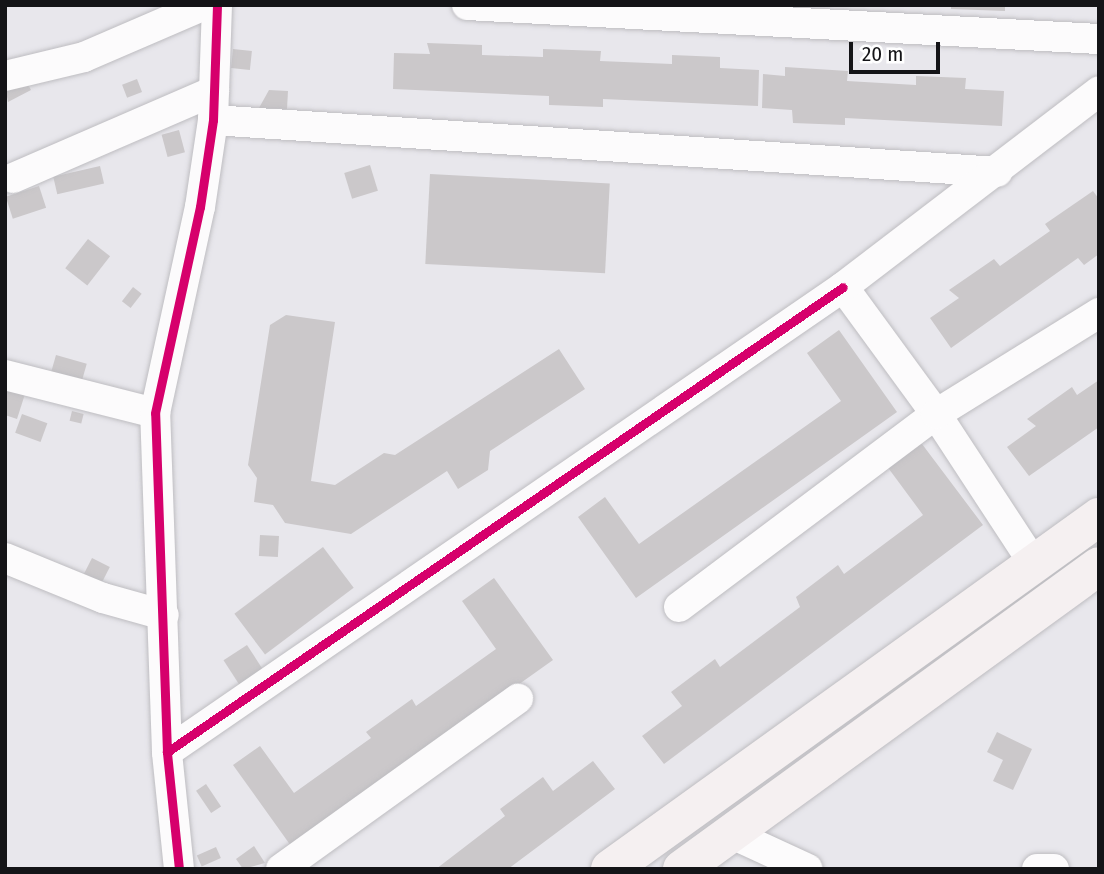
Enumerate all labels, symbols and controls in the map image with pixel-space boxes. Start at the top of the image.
scale bar [852,28,943,72]
text: 20 m [862,41,903,67]

